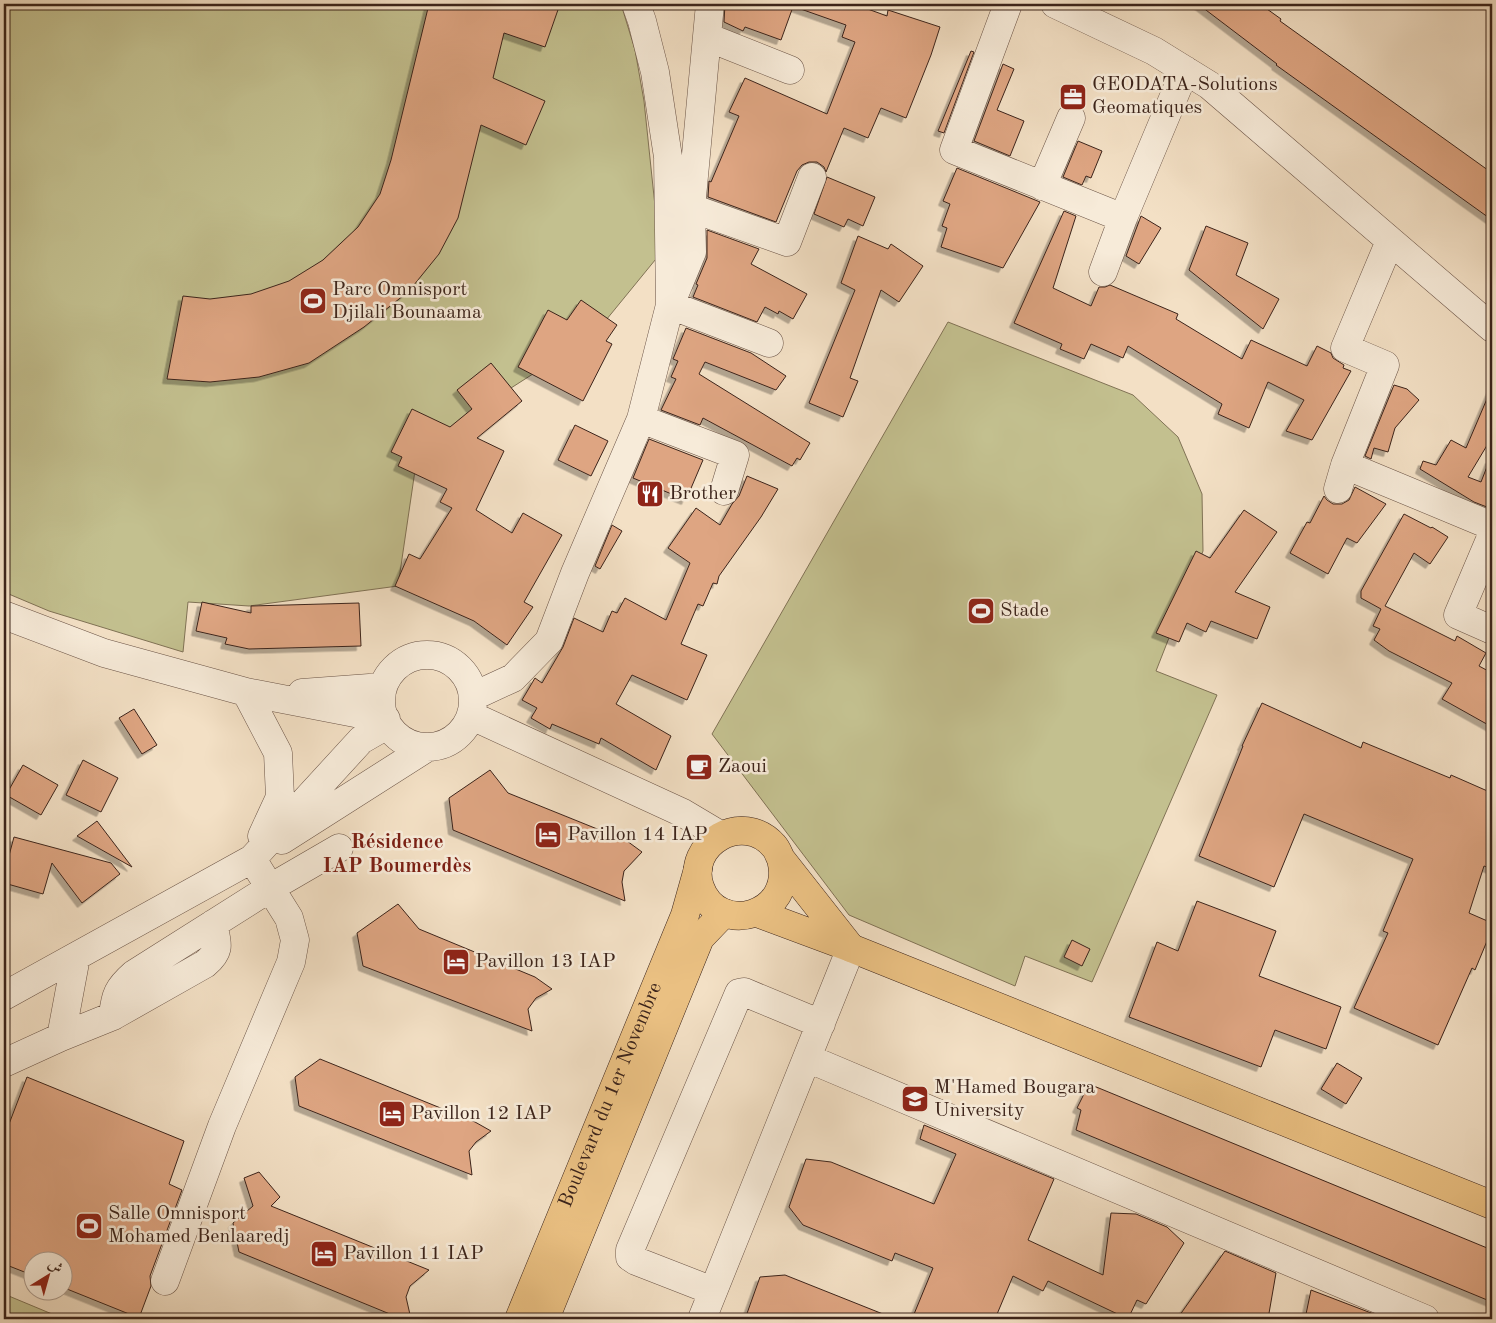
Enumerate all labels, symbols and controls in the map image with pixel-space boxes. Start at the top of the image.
place label: GEODATA-Solutions Geomatiques [1092,75,1278,118]
office icon: GEODATA-Solutions Geomatiques [1058,82,1088,112]
place label: Parc Omnisport Djilali Bounaama [332,280,482,323]
sports icon: Parc Omnisport Djilali Bounaama [298,286,328,316]
restaurant icon: Brother [635,479,665,509]
place label: Brother [669,484,736,504]
sports icon: Stade [966,596,996,626]
place label: Stade [1000,601,1049,621]
cafe icon: Zaoui [684,752,714,782]
place label: Zaoui [718,757,767,777]
hotel icon: Pavillon 14 IAP [533,820,563,850]
place label: Pavillon 14 IAP [567,825,708,845]
district label: Résidence IAP Boumerdès [323,832,471,877]
hotel icon: Pavillon 13 IAP [441,947,471,977]
place label: Pavillon 13 IAP [475,952,616,972]
street label: Boulevard du 1er Novembre [556,980,666,1211]
place label: M'Hamed Bougara University [934,1078,1096,1121]
school or university icon: M'Hamed Bougara University [900,1084,930,1114]
hotel icon: Pavillon 12 IAP [377,1099,407,1129]
place label: Pavillon 12 IAP [411,1104,552,1124]
place label: Salle Omnisport Mohamed Benlaaredj [108,1204,290,1247]
sports icon: Salle Omnisport Mohamed Benlaaredj [74,1211,104,1241]
hotel icon: Pavillon 11 IAP [309,1239,339,1269]
place label: Pavillon 11 IAP [343,1244,484,1264]
north arrow [22,1250,72,1300]
text: ش [45,1257,65,1276]

